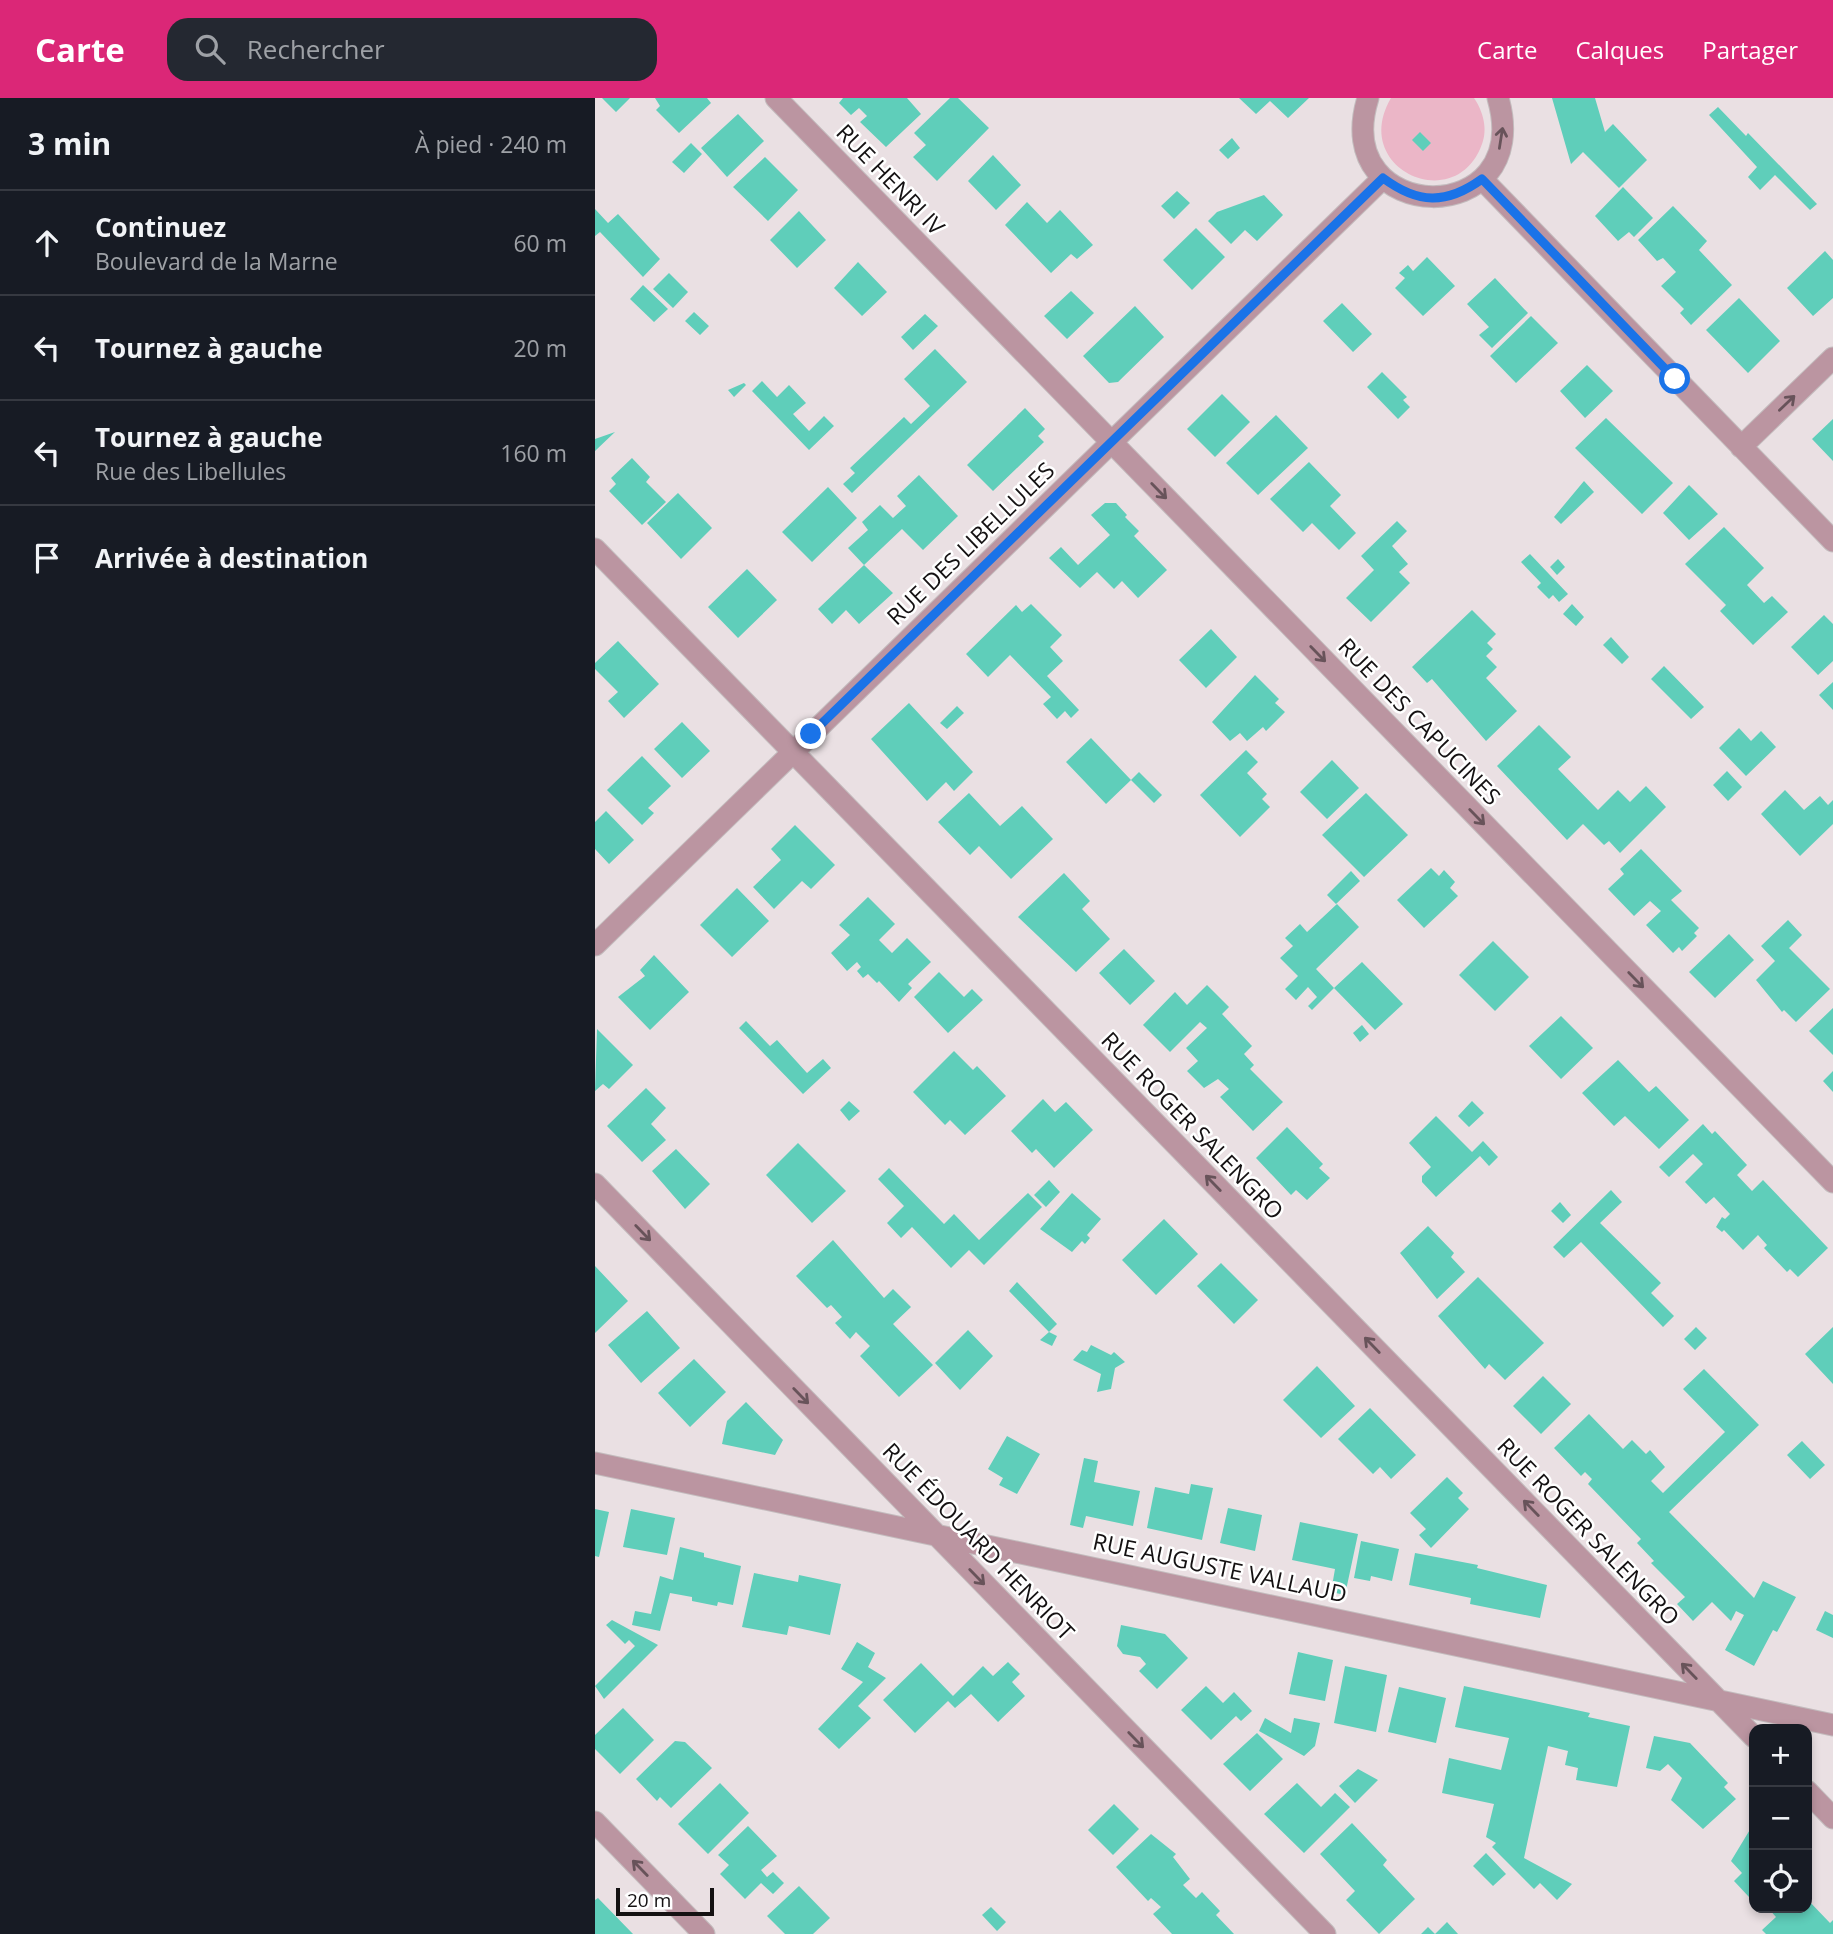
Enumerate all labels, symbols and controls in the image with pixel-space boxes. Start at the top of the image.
search box [167,18,657,81]
text: Carte [35,27,125,72]
icon: search [191,30,229,68]
text: Rechercher [247,31,385,67]
text: Carte [1477,33,1537,66]
text: Calques [1575,33,1664,66]
text: Partager [1702,33,1798,66]
street label: RUE HENRI IV [830,116,953,242]
text: 3 min [28,123,111,164]
one-way arrow [1495,127,1508,150]
text: À pied · 240 m [415,128,567,160]
text: Continuez [95,209,226,245]
icon: ahead [28,224,66,262]
text: 60 m [513,227,567,259]
text: Boulevard de la Marne [95,245,338,277]
icon: left [28,329,66,367]
text: Tournez à gauche [95,330,323,366]
text: 20 m [513,332,567,364]
route start [1659,363,1690,394]
one-way arrow [1778,394,1795,411]
text: Tournez à gauche [95,419,323,455]
icon: left [28,434,66,472]
text: 160 m [500,437,567,469]
street label: RUE DES LIBELLULES [879,454,1061,632]
text: Rue des Libellules [95,455,286,487]
one-way arrow [1150,482,1167,499]
icon: arrive [28,539,66,577]
text: Arrivée à destination [95,540,368,576]
street label: RUE DES CAPUCINES [1332,630,1508,812]
one-way arrow [1309,645,1326,662]
route end [795,718,826,749]
one-way arrow [1468,808,1485,825]
one-way arrow [1627,971,1644,988]
street label: RUE ROGER SALENGRO [1095,1024,1291,1226]
one-way arrow [1204,1174,1221,1191]
one-way arrow [634,1224,651,1241]
one-way arrow [1363,1337,1380,1354]
one-way arrow [793,1387,810,1404]
street label: RUE ROGER SALENGRO [1491,1430,1687,1632]
street label: RUE ÉDOUARD HENRIOT [876,1435,1082,1647]
one-way arrow [1522,1500,1539,1517]
street label: RUE AUGUSTE VALLAUD [1090,1524,1350,1610]
one-way arrow [969,1568,986,1585]
one-way arrow [1681,1663,1698,1680]
map controls [1749,1724,1812,1913]
button: + [1749,1724,1812,1787]
one-way arrow [1127,1731,1144,1748]
button: − [1749,1787,1812,1850]
button: locate [1749,1850,1812,1913]
one-way arrow [631,1859,648,1876]
scale bar [616,1885,714,1917]
text: 20 m [627,1887,671,1913]

